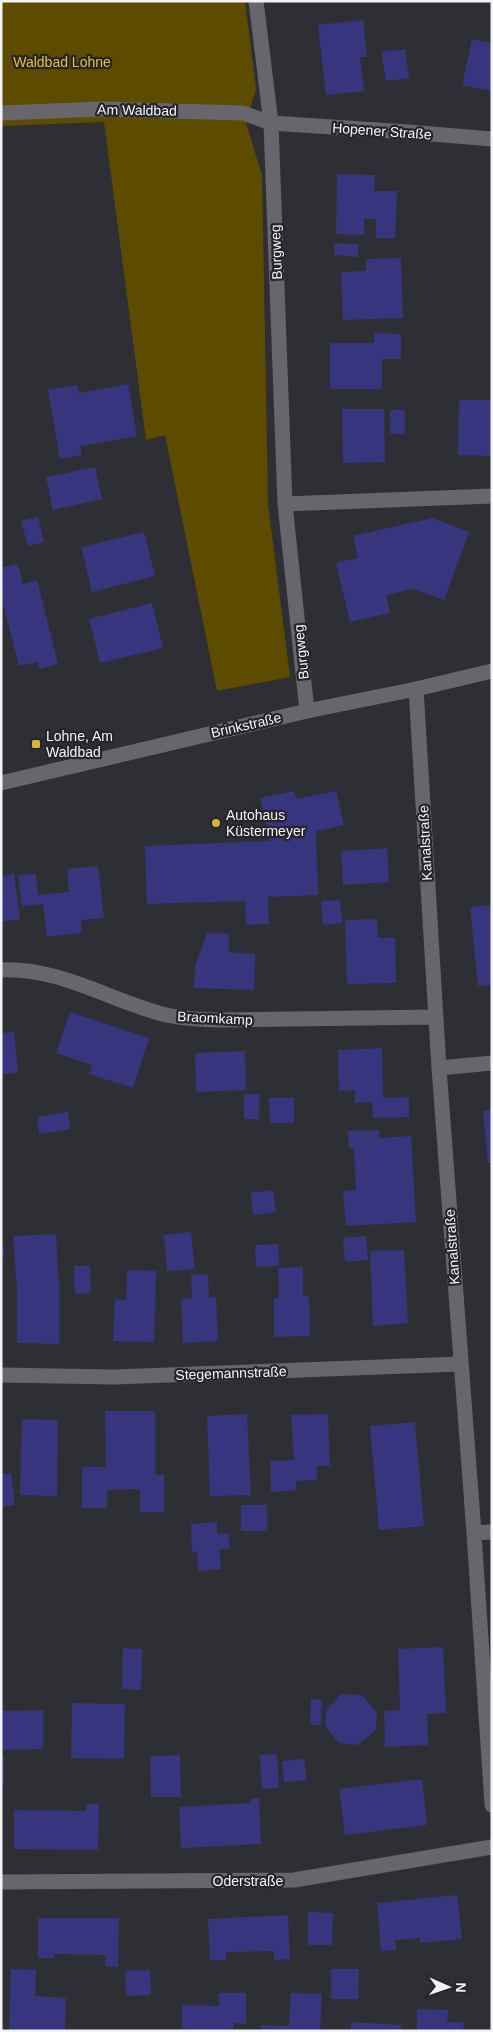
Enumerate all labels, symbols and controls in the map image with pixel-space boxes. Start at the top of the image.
park label: Waldbad Lohne [13,54,111,70]
street label: Am Waldbad [97,101,177,119]
street label: Hopener Straße [332,120,432,142]
street label: Burgweg [267,224,285,280]
street label: Burgweg [290,624,312,680]
street label: Brinkstraße [209,709,283,741]
place label: Lohne, Am Waldbad [46,728,113,760]
marker: Lohne, Am Waldbad [30,738,42,750]
street label: Kanalstraße [415,805,435,881]
place label: Autohaus Küstermeyer [226,807,306,839]
marker: Autohaus Küstermeyer [210,817,222,829]
street label: Braomkamp [177,1008,253,1028]
street label: Kanalstraße [441,1209,463,1285]
street label: Stegemannstraße [175,1363,287,1383]
street label: Oderstraße [213,1873,284,1889]
north arrow [423,1962,473,2012]
text: N [453,1982,469,1993]

